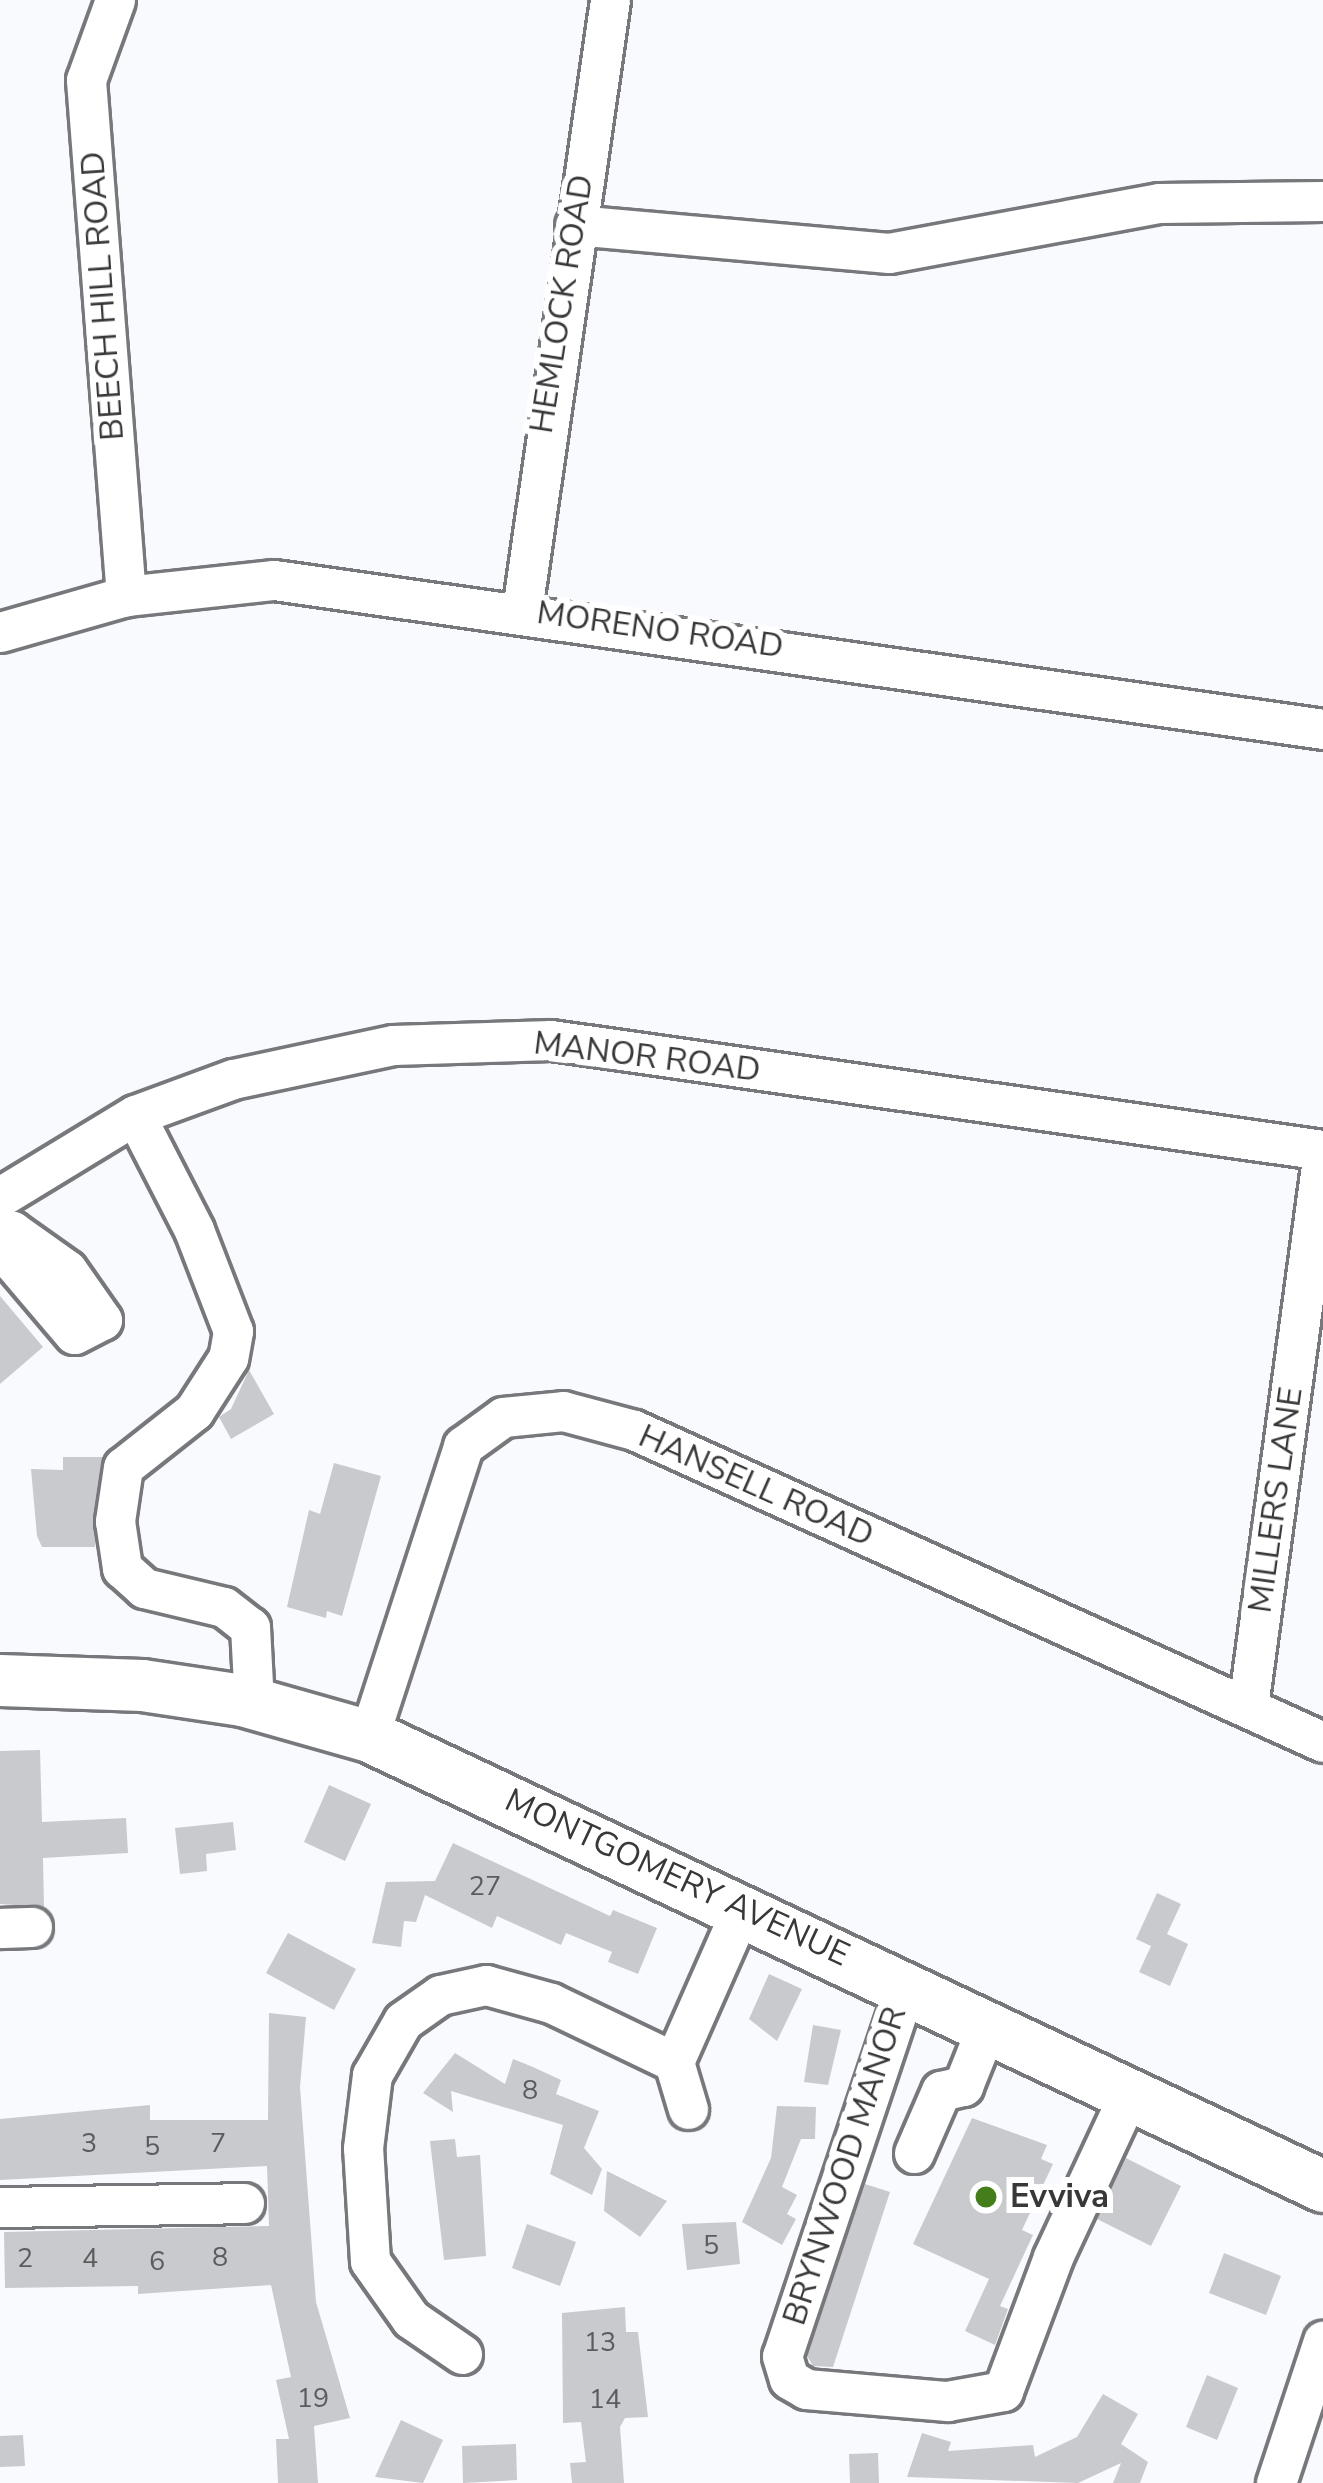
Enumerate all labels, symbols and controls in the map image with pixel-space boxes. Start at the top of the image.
street label: BEECH HILL ROAD [73,150,133,442]
street label: HEMLOCK ROAD [522,172,602,436]
street label: MORENO ROAD [534,593,786,667]
street label: MANOR ROAD [531,1023,763,1091]
street label: MILLERS LANE [1241,1385,1311,1615]
street label: HANSELL ROAD [632,1417,880,1555]
street label: MONTGOMERY AVENUE [499,1781,855,1975]
house number: 27 [469,1871,501,1903]
street label: BRYNWOOD MANOR [775,2002,915,2330]
house number: 8 [522,2075,538,2107]
house number: 3 [81,2128,97,2160]
house number: 7 [210,2128,226,2160]
house number: 5 [144,2131,160,2163]
place label: Evviva [1010,2177,1109,2217]
marker: Evviva [973,2184,999,2210]
house number: 5 [703,2230,719,2262]
house number: 8 [212,2242,228,2274]
house number: 2 [17,2243,33,2275]
house number: 4 [82,2243,98,2275]
house number: 6 [149,2246,165,2278]
house number: 13 [584,2327,616,2359]
house number: 19 [297,2383,329,2415]
house number: 14 [589,2384,621,2416]

